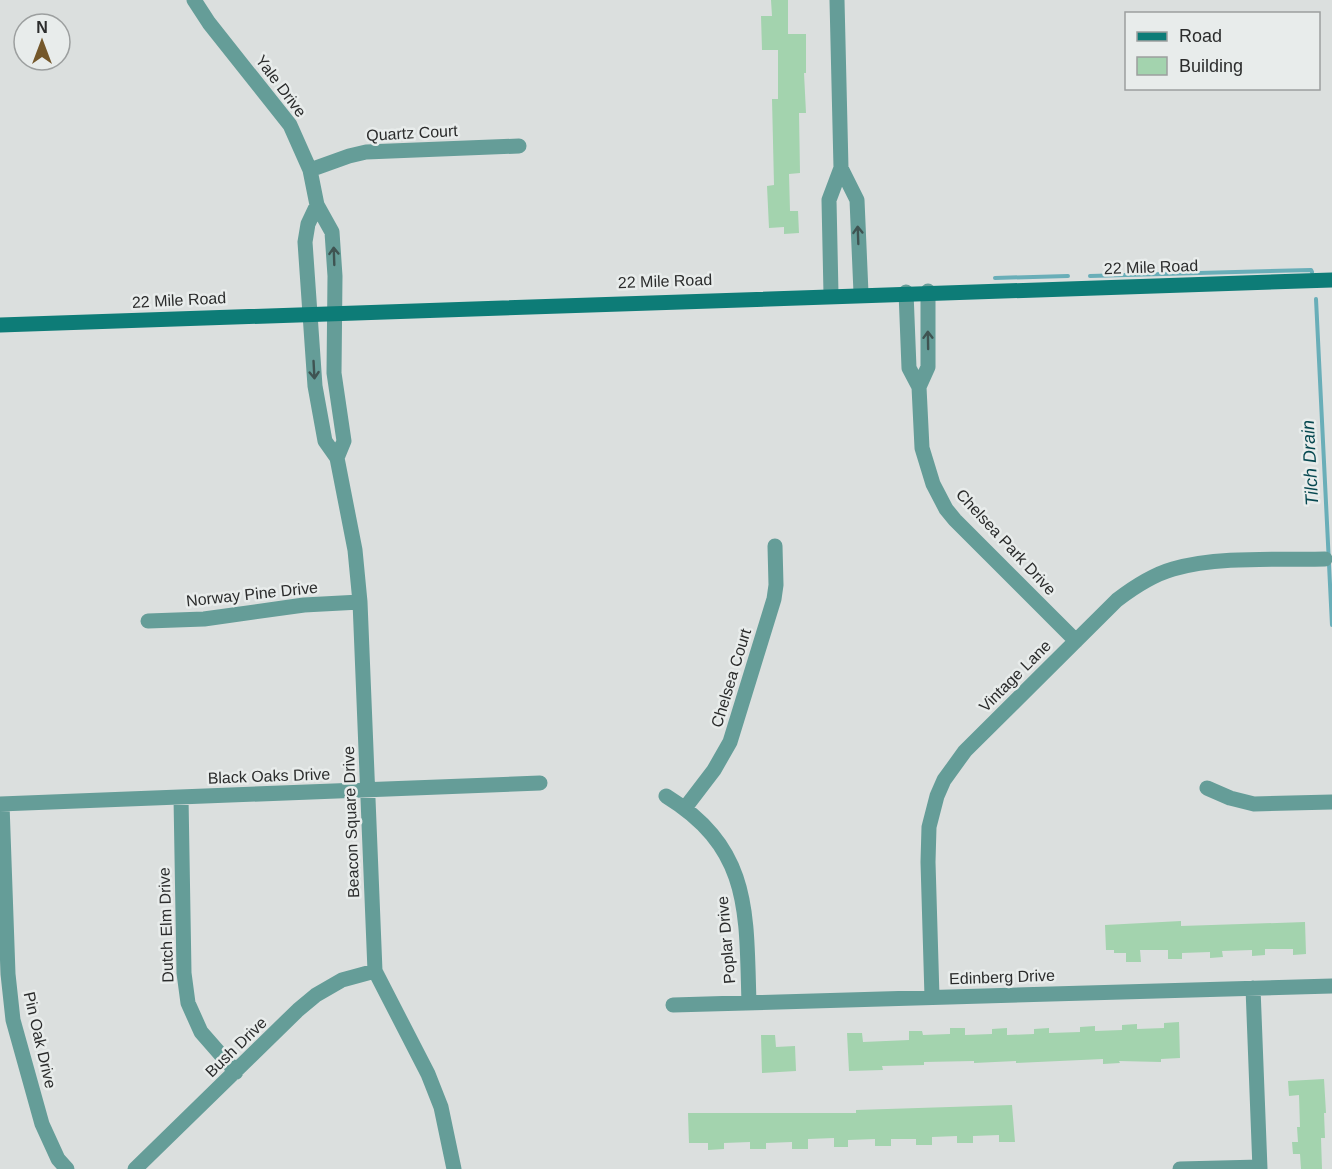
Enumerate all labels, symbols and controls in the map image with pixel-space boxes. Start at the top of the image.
north arrow [12,12,72,72]
legend [1125,12,1320,90]
text: N [36,19,48,36]
text: Road [1179,26,1222,46]
street label: Yale Drive [252,52,310,120]
text: Building [1179,56,1243,76]
street label: Quartz Court [366,122,459,144]
one-way arrow [853,225,864,245]
one-way arrow [329,246,340,266]
street label: 22 Mile Road [1104,257,1198,277]
street label: 22 Mile Road [618,271,712,291]
street label: 22 Mile Road [131,289,227,311]
one-way arrow [922,331,934,351]
one-way arrow [309,359,320,379]
water label: Tilch Drain [1298,420,1322,506]
street label: Chelsea Park Drive [953,486,1059,598]
street label: Norway Pine Drive [185,579,319,609]
street label: Chelsea Court [708,626,754,729]
street label: Vintage Lane [976,637,1054,715]
street label: Beacon Square Drive [340,746,362,898]
street label: Black Oaks Drive [207,765,331,787]
street label: Dutch Elm Drive [155,867,177,983]
street label: Poplar Drive [714,895,738,985]
street label: Edinberg Drive [949,967,1055,987]
street label: Pin Oak Drive [21,990,59,1090]
street label: Bush Drive [202,1014,270,1080]

